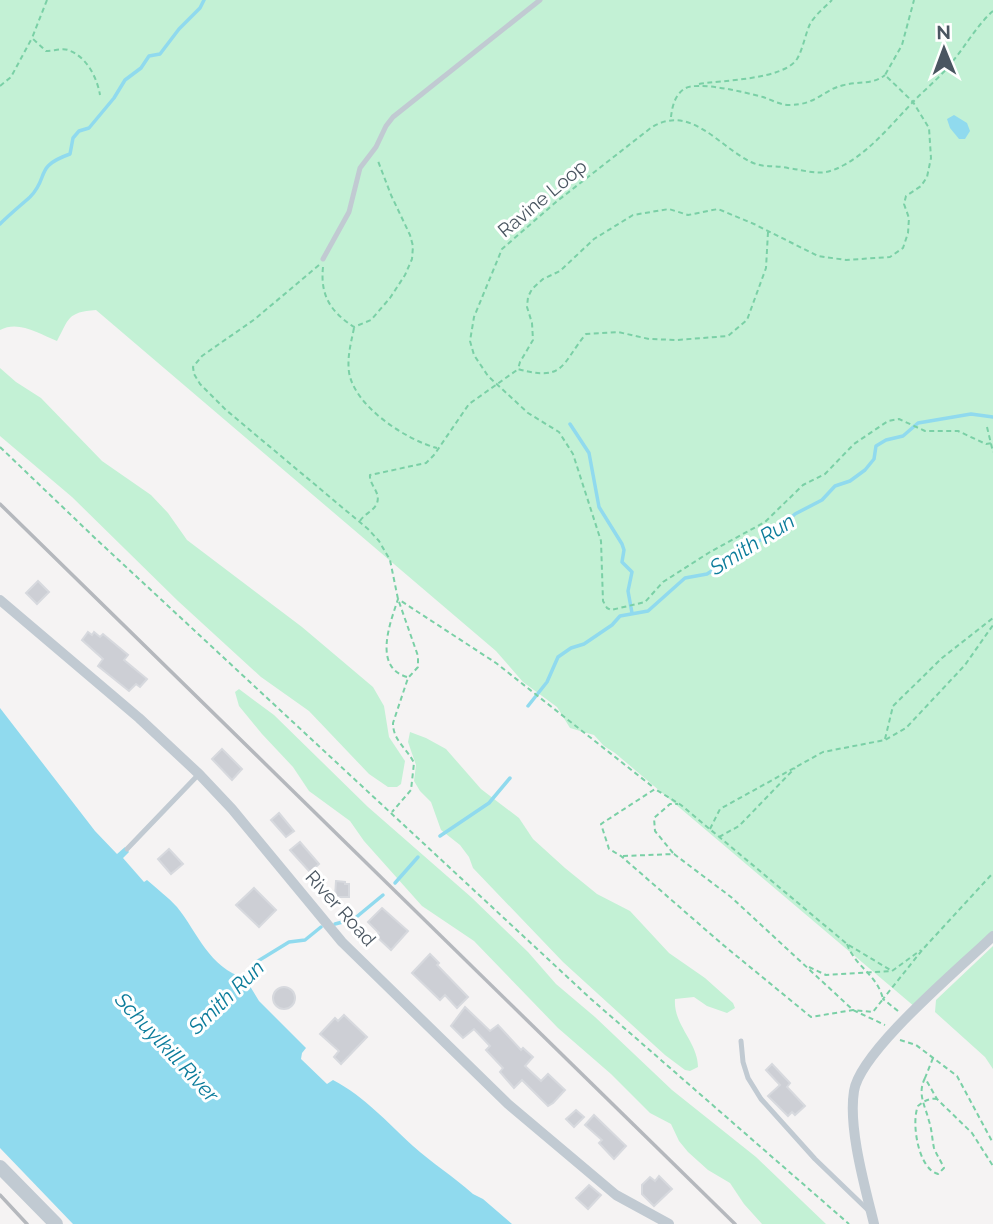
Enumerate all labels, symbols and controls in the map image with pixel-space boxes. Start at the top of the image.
north arrow [909,14,979,84]
text: N [936,21,951,43]
street label: Ravine Loop [493,155,591,241]
water label: Smith Run [704,508,799,580]
street label: River Road [301,866,381,950]
water label: Smith Run [182,955,269,1040]
water label: Schuylkill River [109,986,225,1107]

